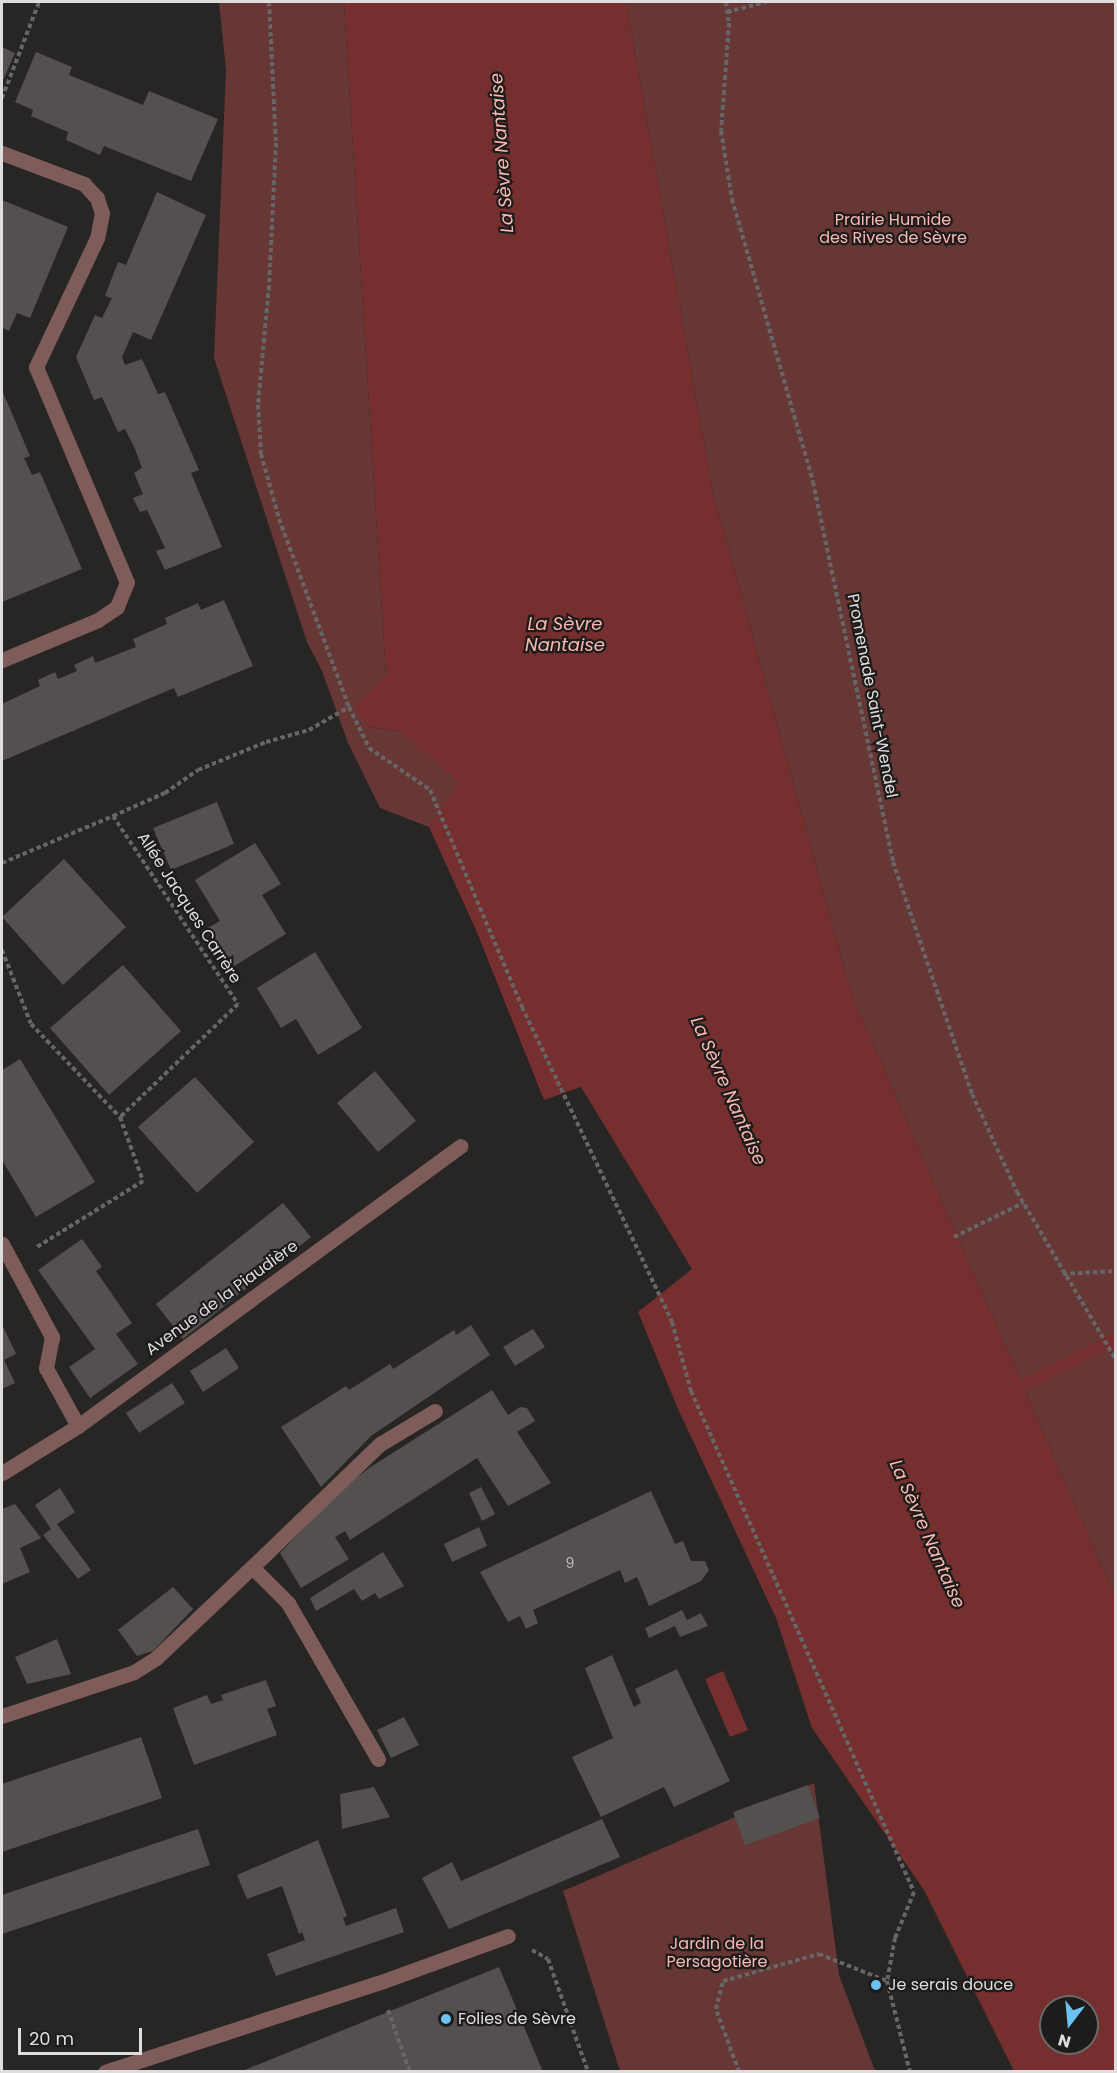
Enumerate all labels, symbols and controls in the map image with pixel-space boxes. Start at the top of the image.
water label: La Sèvre Nantaise [486,72,518,234]
park label: Prairie Humide des Rives de Sèvre [819,210,967,248]
street label: Promenade Saint-Wendel [843,592,901,800]
water label: La Sèvre Nantaise [525,614,605,656]
street label: Allée Jacques Carrère [133,829,245,987]
water label: La Sèvre Nantaise [686,1013,770,1169]
street label: Avenue de la Piaudière [142,1236,302,1360]
water label: La Sèvre Nantaise [885,1456,969,1612]
house number: 9 [566,1555,574,1571]
park label: Jardin de la Persagotière [667,1934,767,1972]
place label: Je serais douce [888,1975,1013,1995]
marker: Je serais douce [869,1978,883,1992]
north arrow [1039,1995,1099,2055]
place label: Folies de Sèvre [458,2009,576,2029]
marker: Folies de Sèvre [439,2012,453,2026]
scale bar [21,2016,146,2054]
text: 20 m [29,2026,74,2051]
text: N [1055,2028,1073,2054]

